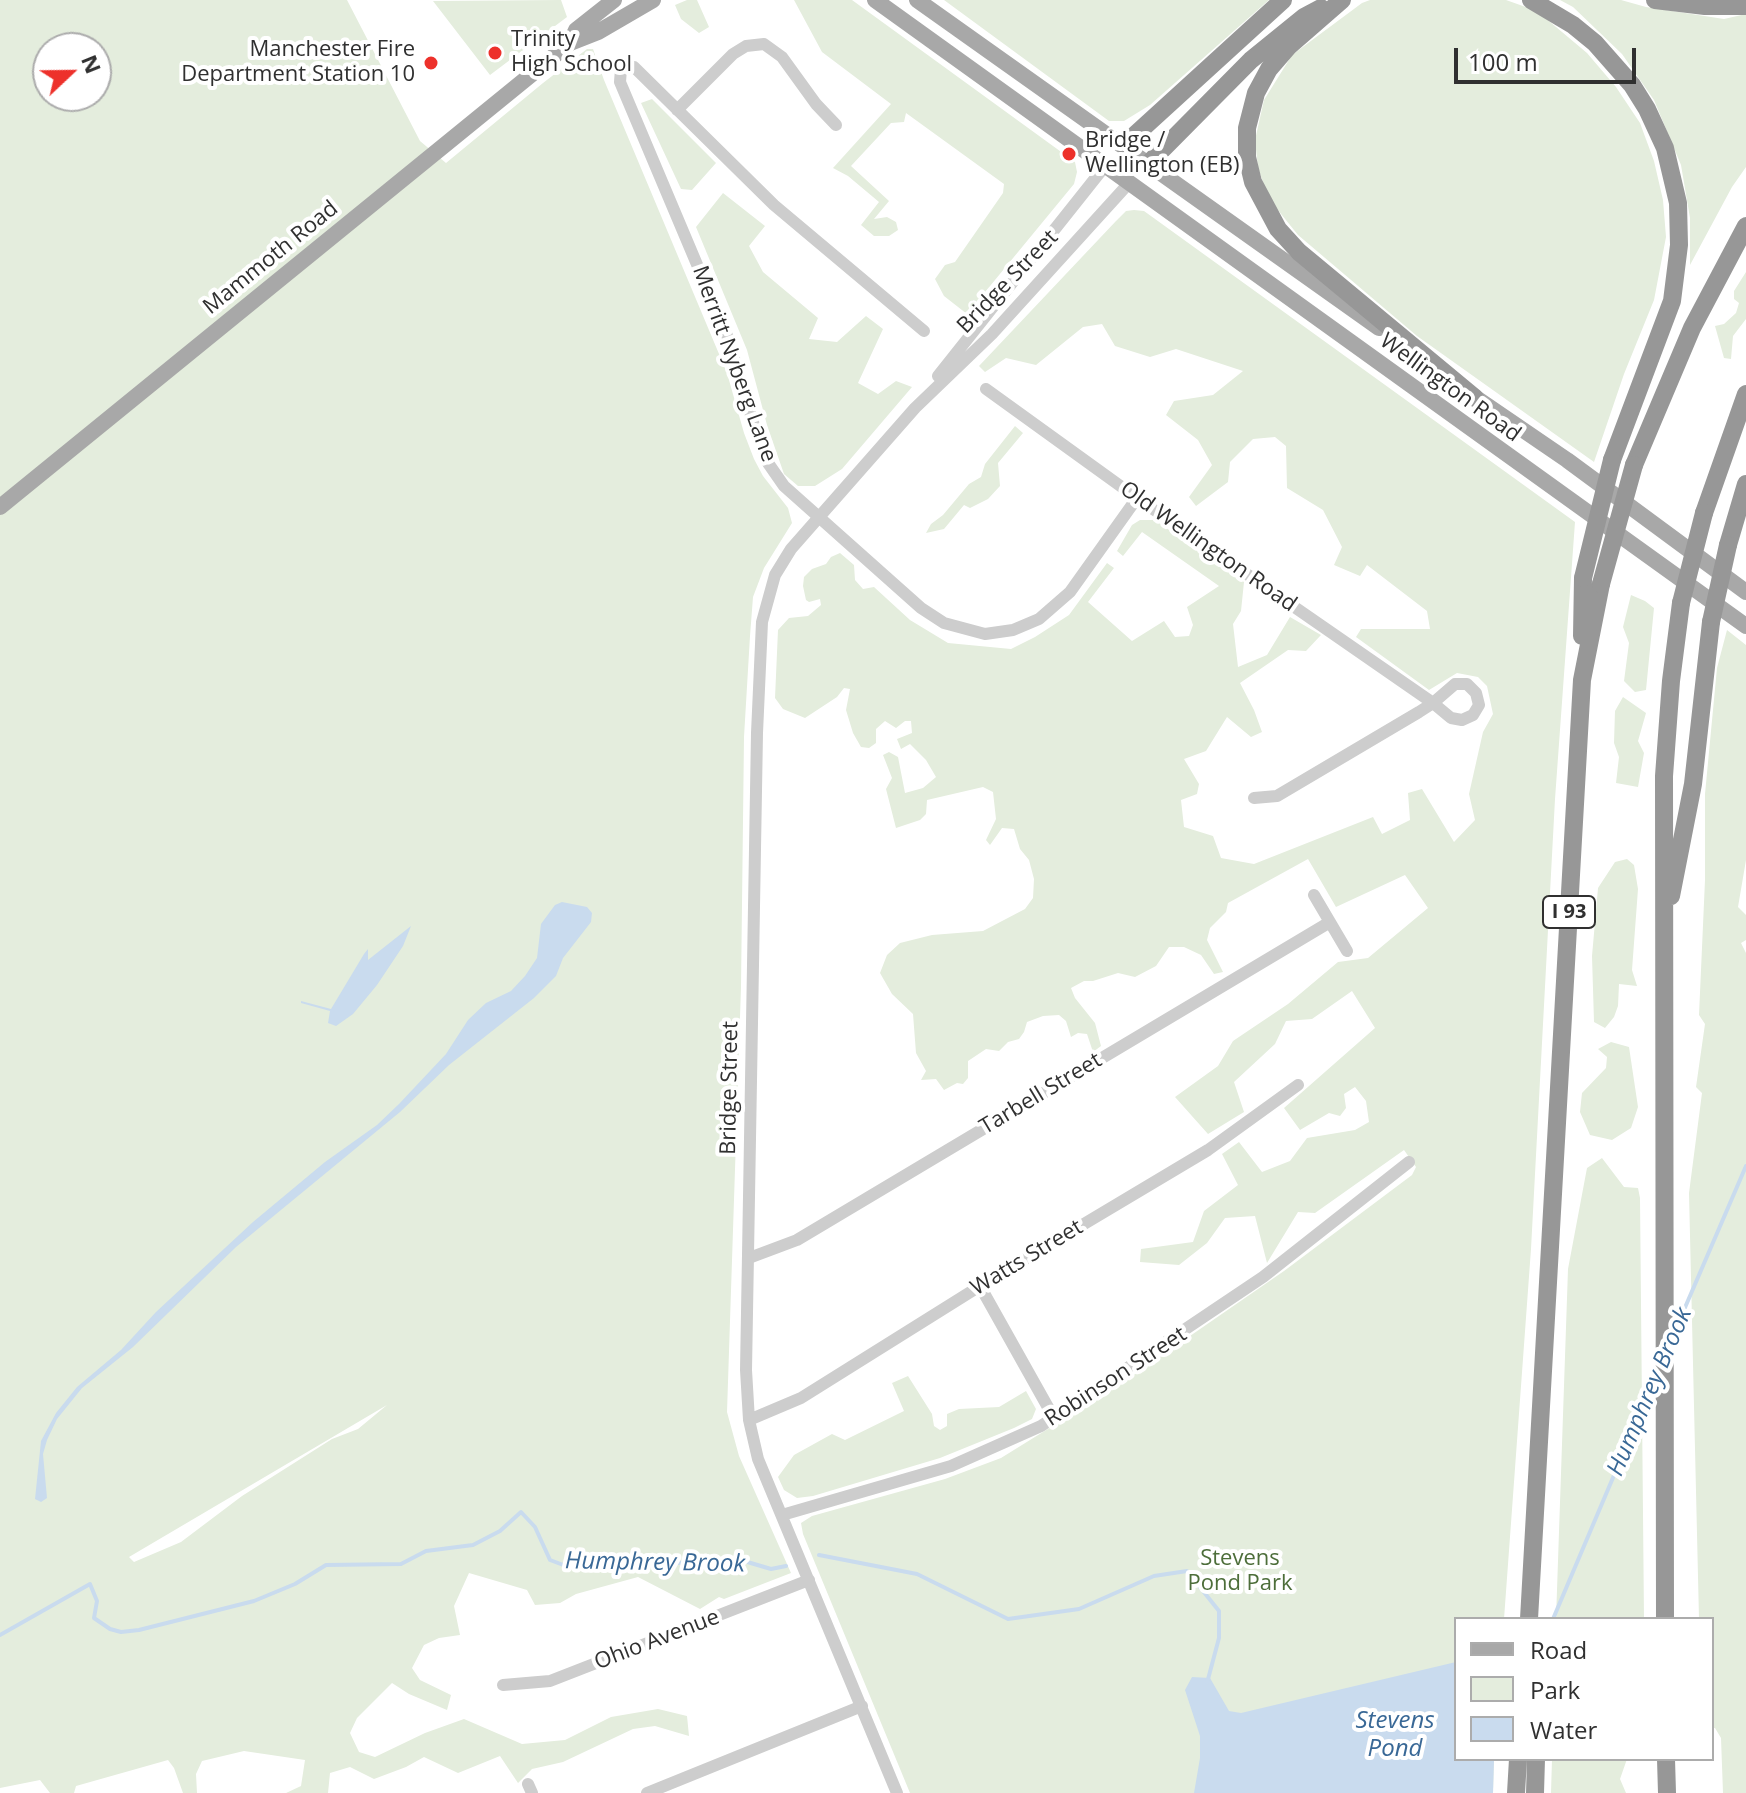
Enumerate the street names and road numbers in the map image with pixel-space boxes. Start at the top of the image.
street label: Mammoth Road [198,196,344,320]
street label: Bridge Street [952,225,1064,339]
street label: Merritt Nyberg Lane [686,262,782,466]
street label: Wellington Road [1374,328,1526,448]
street label: Old Wellington Road [1115,476,1301,618]
road number: I 93 [1543,896,1595,928]
street label: Bridge Street [716,1021,744,1155]
street label: Tarbell Street [975,1047,1107,1141]
street label: Watts Street [966,1214,1088,1302]
street label: Robinson Street [1040,1321,1192,1433]
street label: Ohio Avenue [591,1604,723,1676]

